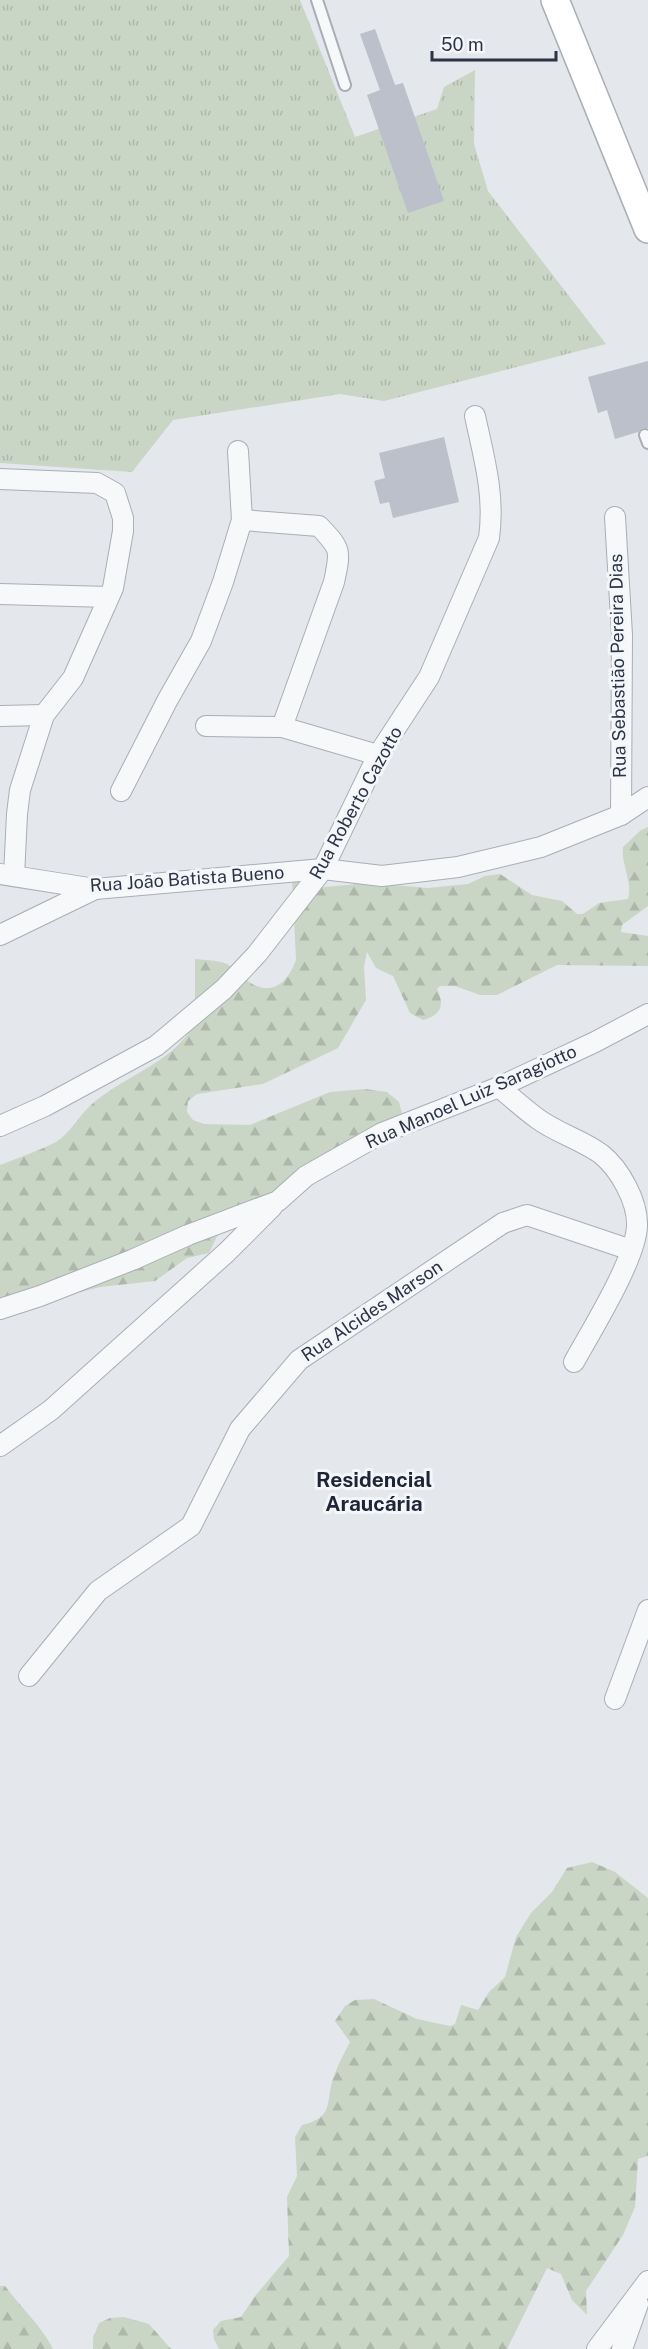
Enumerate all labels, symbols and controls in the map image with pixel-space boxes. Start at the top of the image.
scale bar [432,24,556,62]
text: 50 m [441,34,484,55]
street label: Rua Sebastião Pereira Dias [605,554,630,778]
street label: Rua Roberto Cazotto [305,723,406,883]
street label: Rua João Batista Bueno [89,861,285,896]
street label: Rua Manoel Luiz Saragiotto [362,1040,580,1153]
street label: Rua Alcides Marson [297,1256,446,1366]
district label: Residencial Araucária [316,1467,432,1516]

